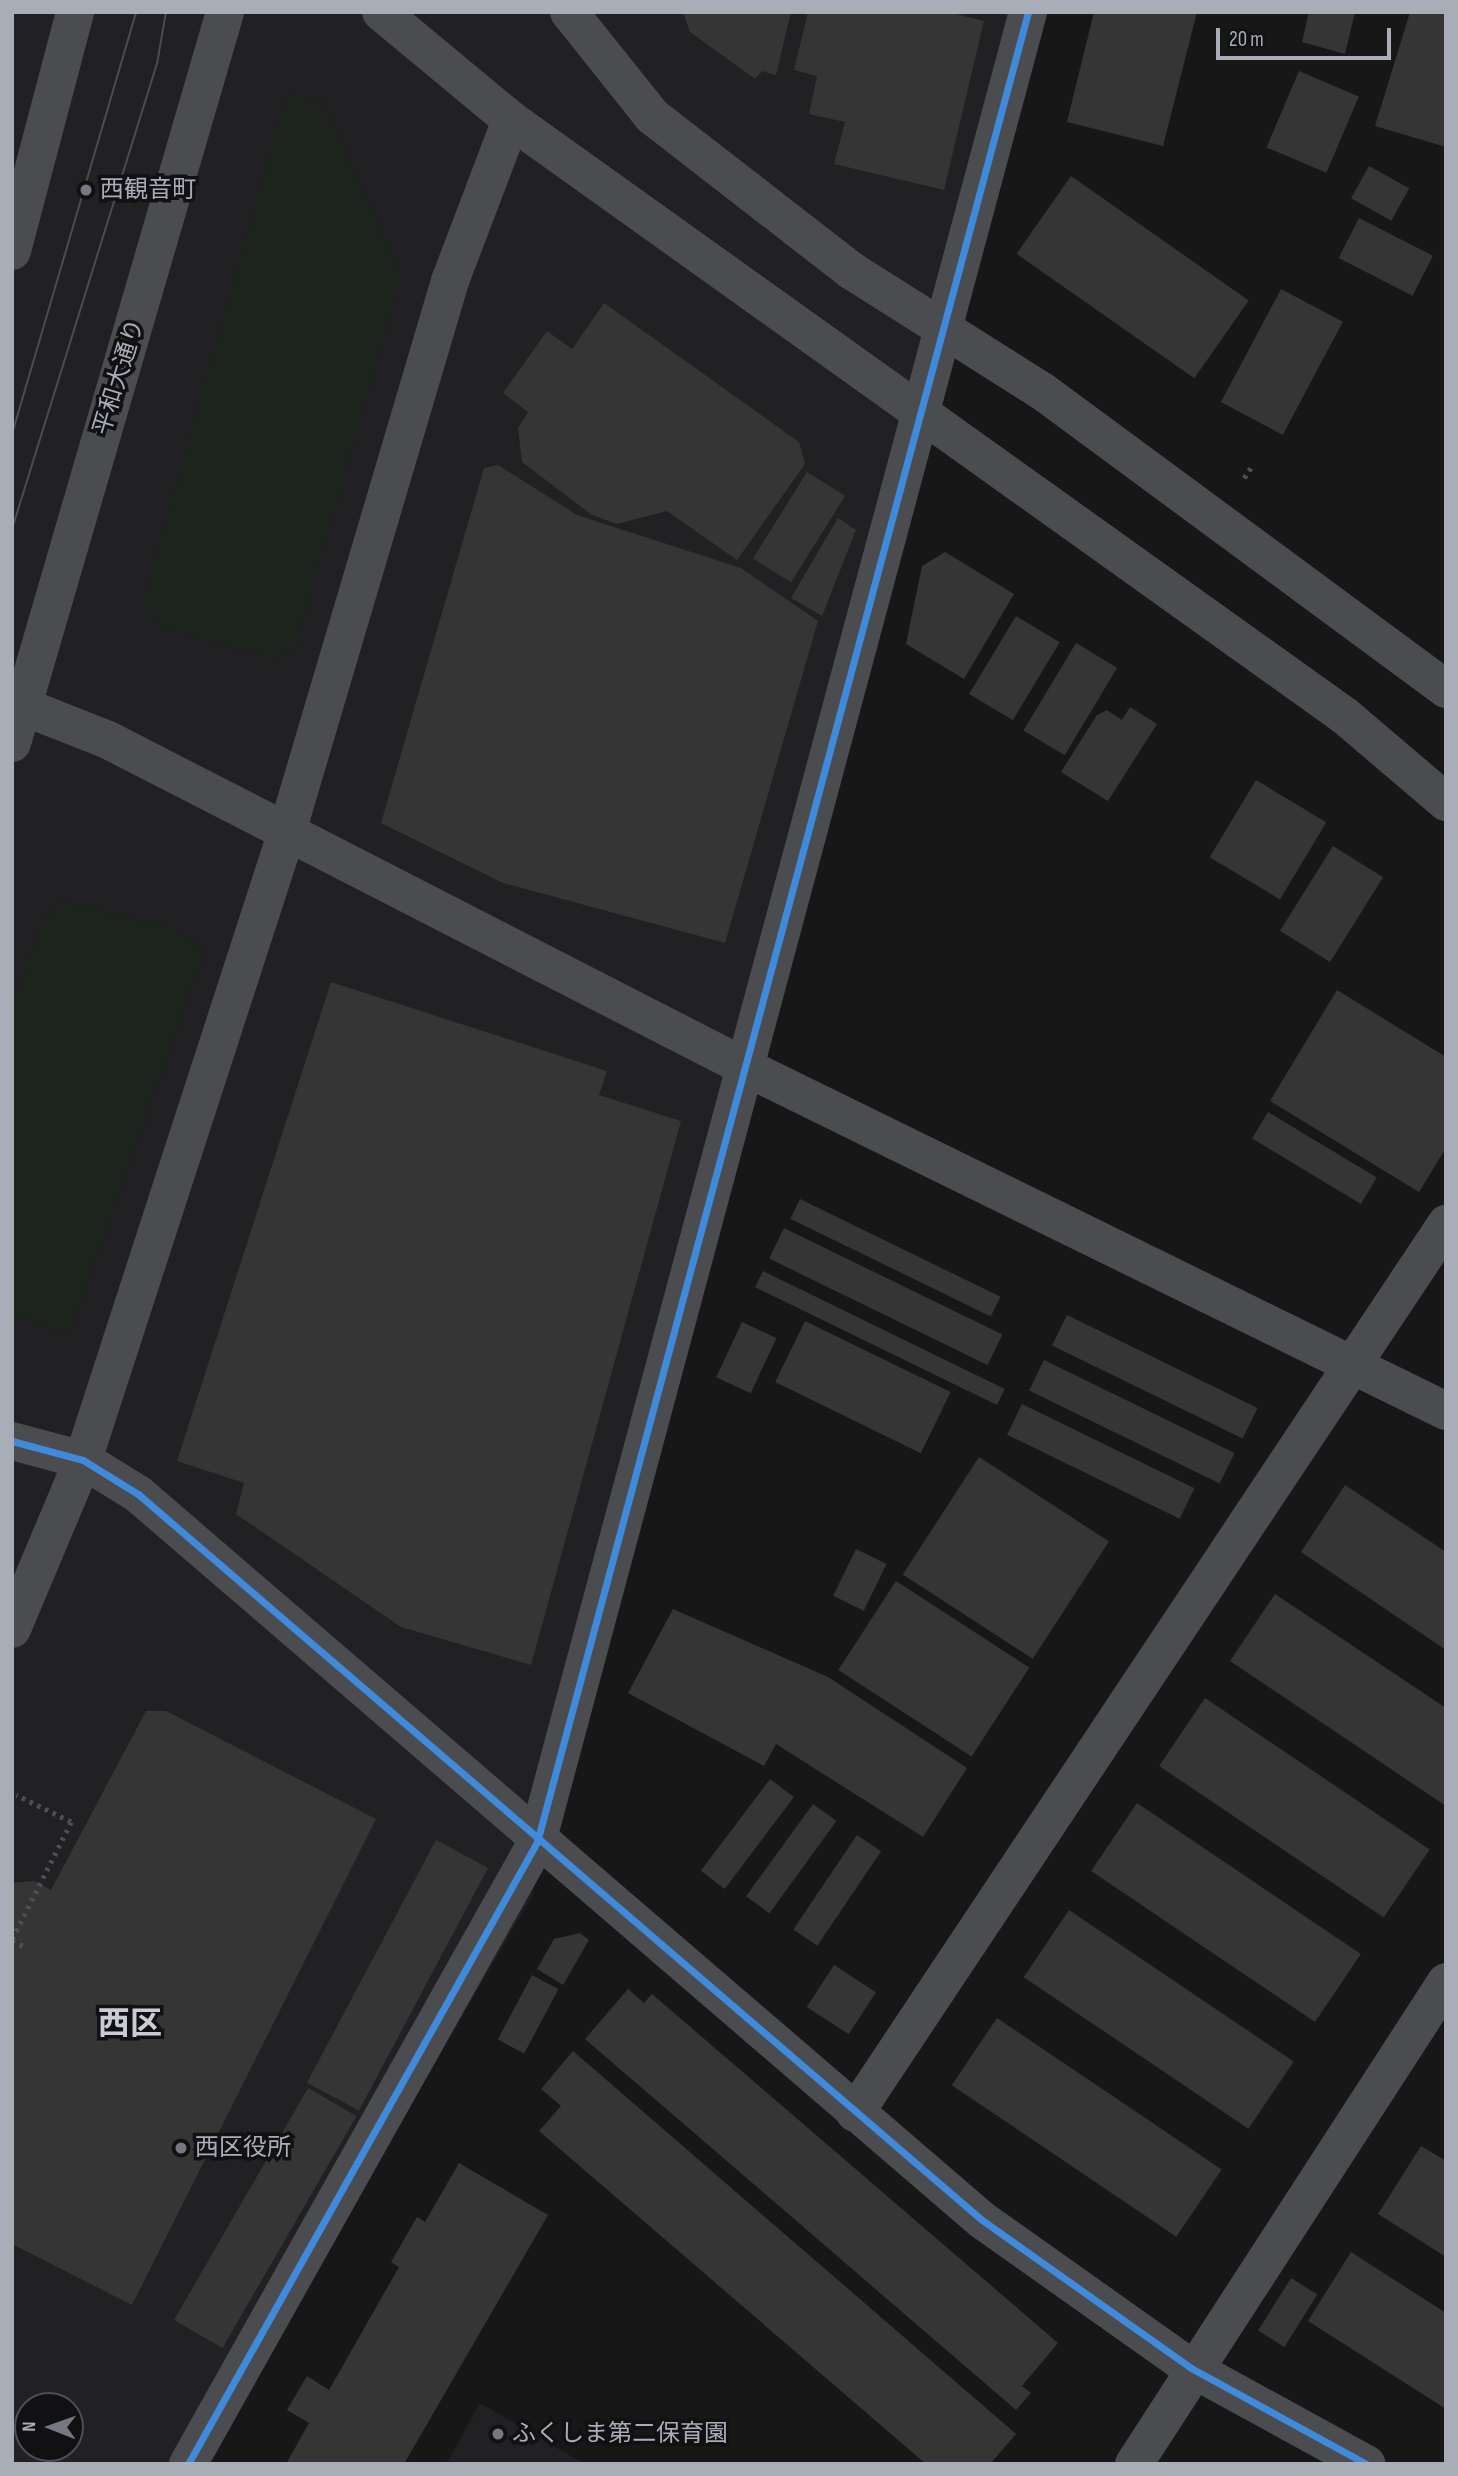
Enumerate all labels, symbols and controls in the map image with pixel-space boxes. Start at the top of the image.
scale bar [1220,14,1395,58]
text: 20 m [1229,27,1264,52]
place label: 西観音町 [100,176,196,204]
marker: 西観音町 [78,182,94,198]
street label: 平和大通り [88,315,150,439]
district label: 西区 [98,2006,162,2044]
place label: 西区役所 [195,2134,291,2162]
marker: 西区役所 [173,2140,189,2156]
north arrow [14,2392,84,2462]
place label: ふくしま第二保育園 [512,2420,728,2448]
text: N [18,2421,41,2432]
marker: ふくしま第二保育園 [490,2426,506,2442]

